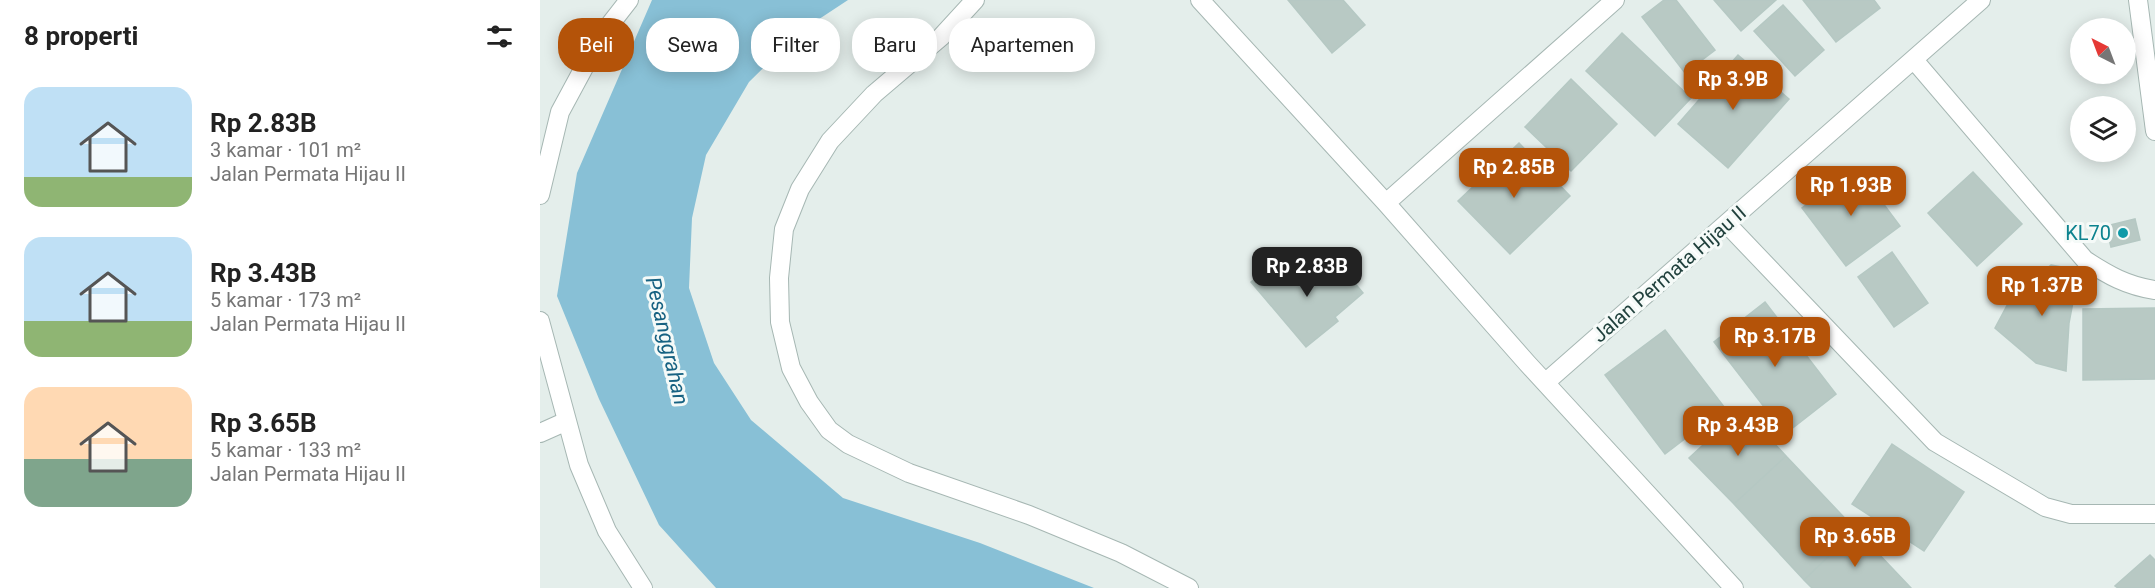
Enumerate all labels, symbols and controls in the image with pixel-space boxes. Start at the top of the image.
chip: Beli [558,18,634,72]
chip: Sewa [646,18,739,72]
chip: Filter [751,18,840,72]
chip: Baru [852,18,937,72]
chip: Apartemen [949,18,1095,72]
north arrow [2070,18,2136,84]
map controls [2070,18,2136,162]
icon: filters [483,20,516,53]
text: 8 properti [24,21,138,51]
pin: Rp 3.9B [1678,60,1788,111]
text: Rp 3.9B [1698,67,1768,91]
button: layers [2070,96,2136,162]
text: Rp 2.83B [210,108,317,138]
icon: home [72,111,144,183]
text: 3 kamar · 101 m² [210,138,361,162]
pin: Rp 2.85B [1452,148,1576,199]
text: Rp 2.85B [1473,155,1555,179]
text: Jalan Permata Hijau II [210,162,406,186]
pin: Rp 1.93B [1789,166,1913,217]
text: Rp 1.93B [1810,173,1892,197]
street label: Jalan Permata Hijau II [1587,201,1751,347]
place label: KL70 [2065,221,2111,245]
marker: KL70 [2116,226,2130,240]
pin: Rp 2.83B [1245,247,1369,298]
text: Rp 2.83B [1266,254,1348,278]
text: Rp 3.43B [210,258,317,288]
icon: home [72,261,144,333]
pin: Rp 1.37B [1980,266,2104,317]
text: Rp 1.37B [2001,273,2083,297]
water label: Pesanggrahan [641,275,693,407]
text: 5 kamar · 173 m² [210,288,361,312]
text: Jalan Permata Hijau II [210,312,406,336]
pin: Rp 3.17B [1713,317,1837,368]
text: Rp 3.17B [1734,324,1816,348]
pin: Rp 3.43B [1676,406,1800,457]
text: Rp 3.65B [210,408,317,438]
icon: home [72,411,144,483]
text: Rp 3.43B [1697,413,1779,437]
text: 5 kamar · 133 m² [210,438,361,462]
text: Jalan Permata Hijau II [210,462,406,486]
pin: Rp 3.65B [1793,517,1917,568]
text: Rp 3.65B [1814,524,1896,548]

